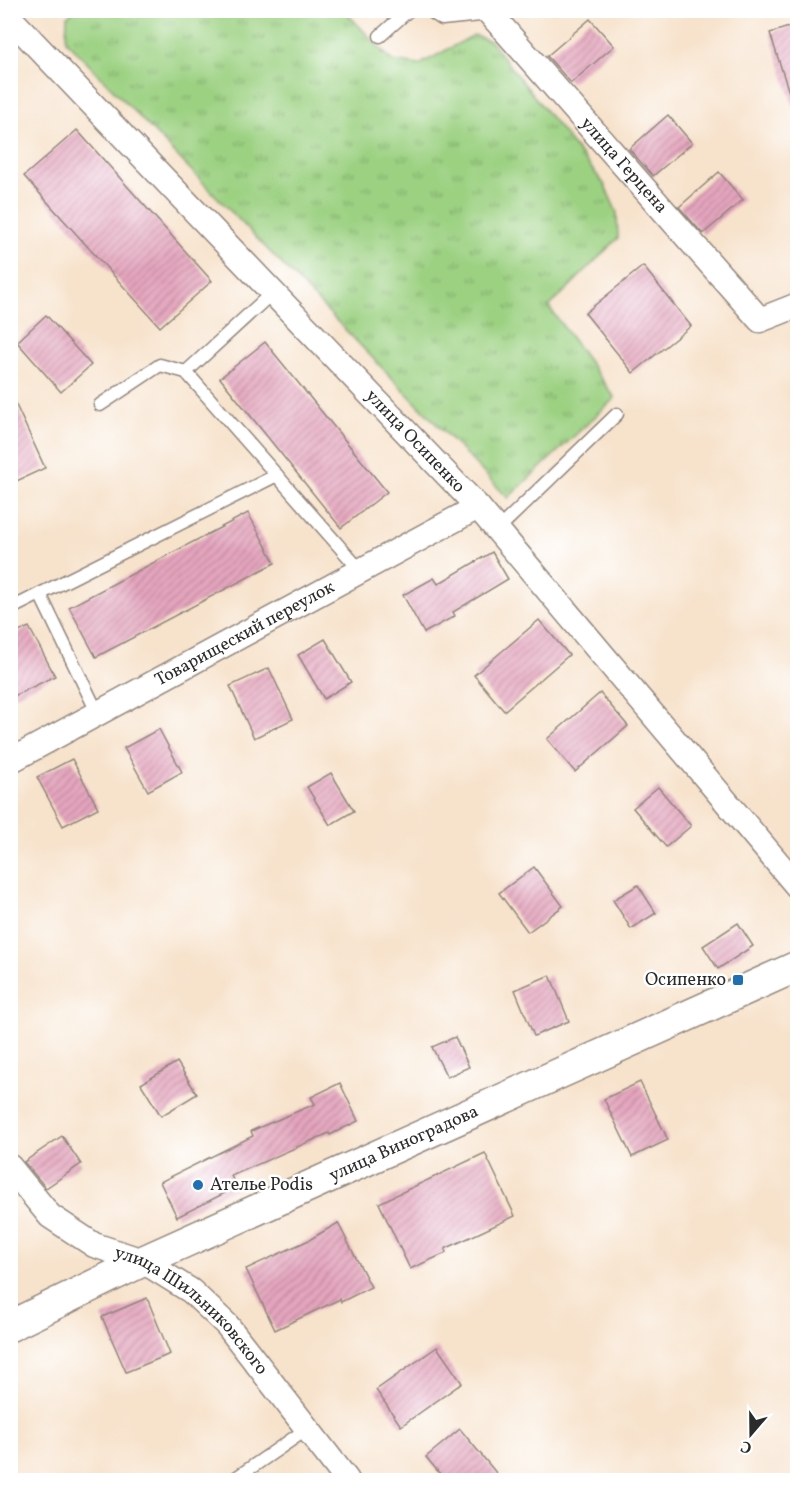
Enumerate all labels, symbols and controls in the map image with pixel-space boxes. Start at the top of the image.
street label: улица Герцена [574,112,673,219]
street label: улица Осипенко [360,384,471,499]
street label: Товарищеский переулок [150,575,339,693]
place label: Осипенко [645,968,726,993]
marker: Осипенко [731,973,745,987]
street label: улица Виноградова [325,1099,483,1188]
place label: Ателье Podis [210,1173,313,1198]
marker: Ателье Podis [191,1178,205,1192]
street label: улица Шильниковского [111,1240,274,1380]
north arrow [721,1404,781,1464]
text: С [738,1434,755,1458]

